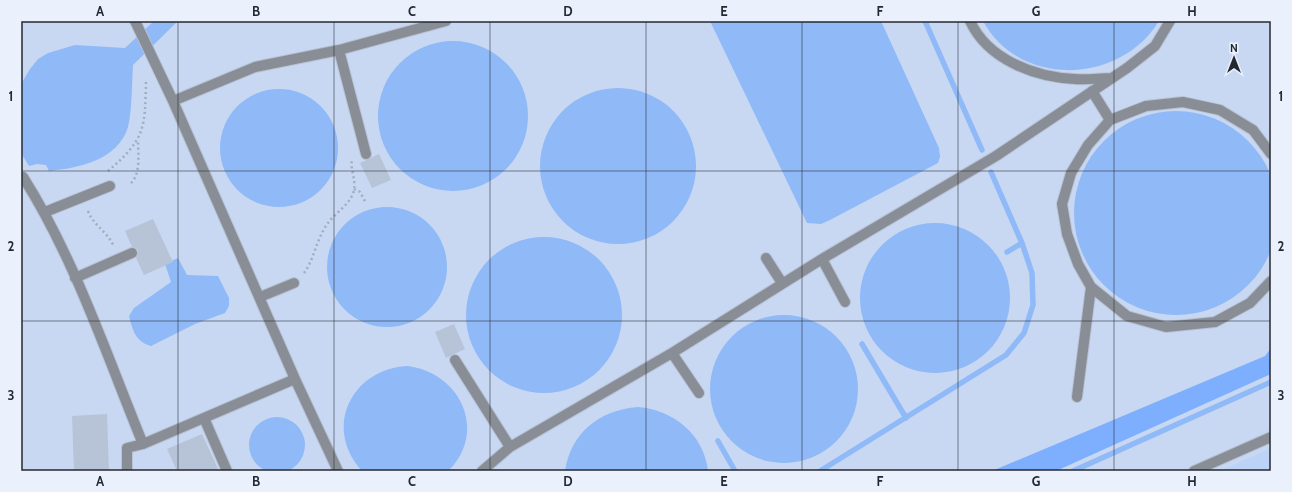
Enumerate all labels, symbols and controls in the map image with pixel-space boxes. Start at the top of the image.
text: A [96,3,105,19]
text: B [252,3,260,19]
text: C [408,3,416,19]
text: D [563,3,573,19]
text: E [720,3,728,19]
text: F [877,3,884,19]
text: G [1032,3,1041,19]
text: H [1187,3,1197,19]
north arrow [1214,38,1254,78]
text: N [1230,41,1238,55]
text: 1 [9,88,13,104]
text: 1 [1279,88,1283,104]
text: 2 [8,238,15,254]
text: 2 [1278,238,1285,254]
text: 3 [7,387,15,403]
text: 3 [1277,387,1285,403]
text: A [96,473,105,489]
text: B [252,473,260,489]
text: C [408,473,416,489]
text: D [563,473,573,489]
text: E [720,473,728,489]
text: F [877,473,884,489]
text: G [1032,473,1041,489]
text: H [1187,473,1197,489]

